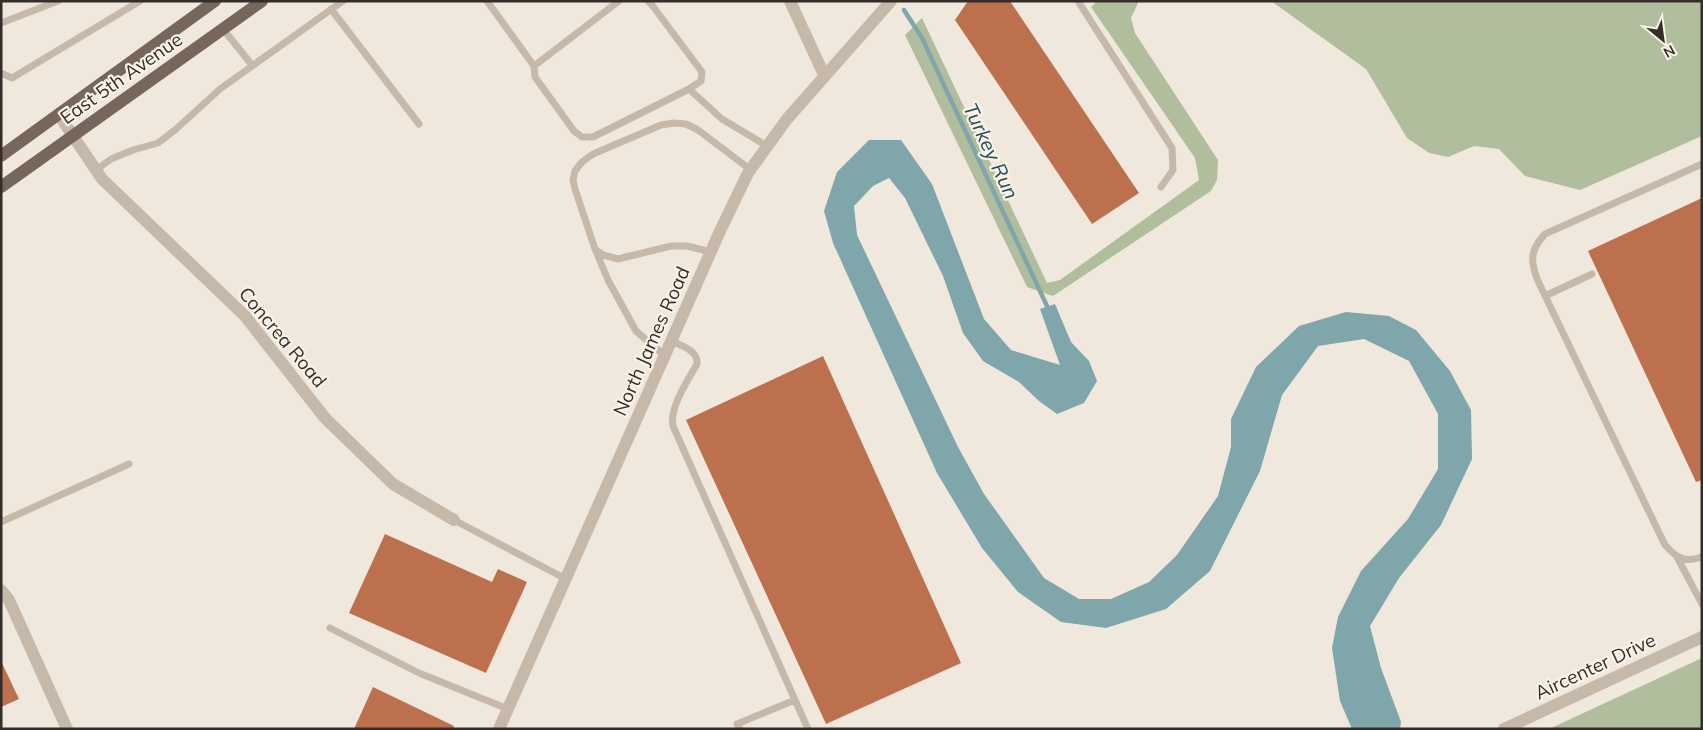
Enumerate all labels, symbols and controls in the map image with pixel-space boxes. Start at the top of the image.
north arrow [1638,15,1688,65]
street label: East 5th Avenue [55,27,187,129]
text: N [1660,41,1678,62]
water label: Turkey Run [958,99,1025,203]
street label: North James Road [607,263,695,419]
street label: Concrea Road [234,282,332,392]
street label: Aircenter Drive [1531,628,1659,704]

